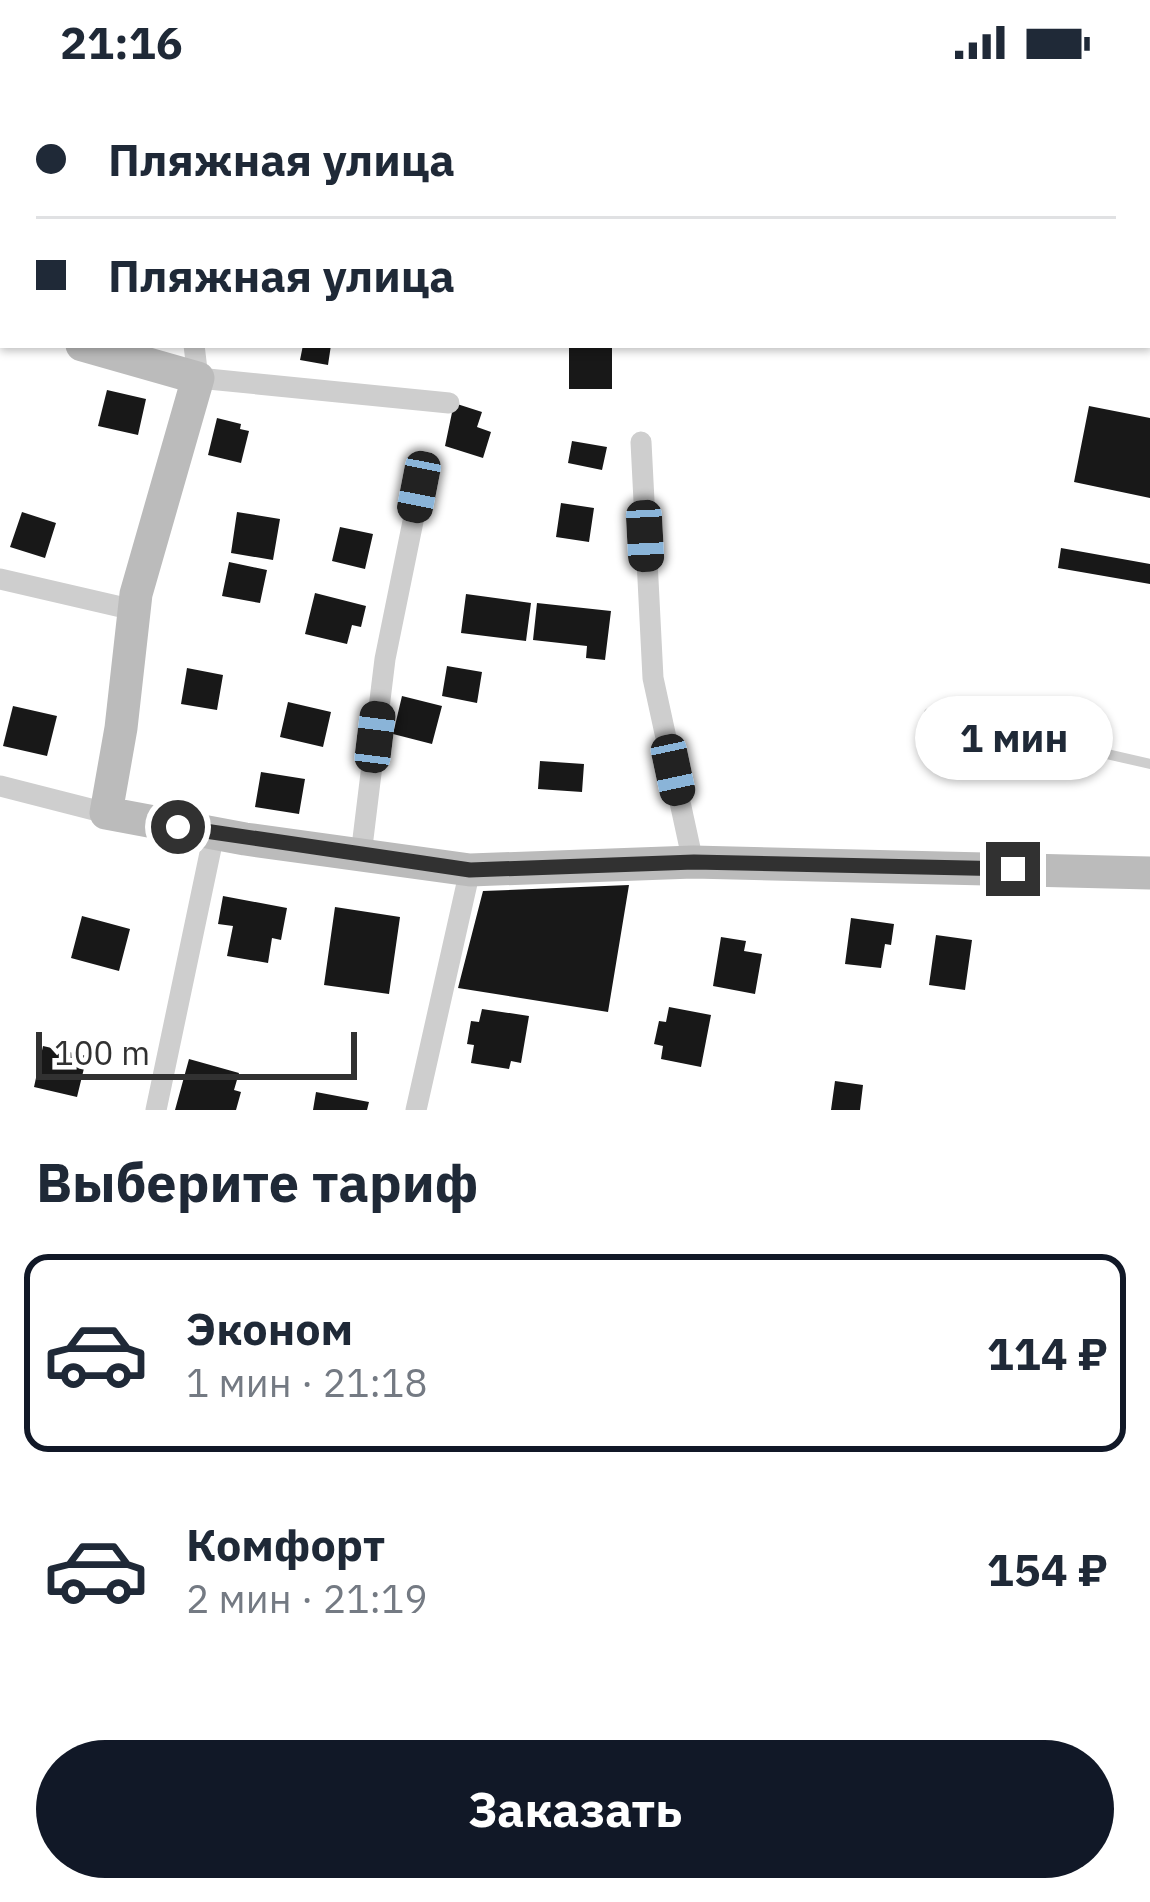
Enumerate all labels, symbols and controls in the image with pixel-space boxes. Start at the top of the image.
text: 21:16 [60,13,183,71]
text: Пляжная улица [108,130,455,188]
text: Пляжная улица [108,246,455,304]
car [394,448,444,526]
car [625,499,665,573]
callout: 1 мин [914,695,1112,779]
car [353,699,397,775]
text: 1 мин [960,712,1068,763]
car [648,731,698,809]
route start [151,800,205,854]
route end [986,842,1040,896]
scale bar [36,1026,357,1079]
text: 100 m [54,1031,150,1074]
text: Выберите тариф [36,1147,478,1217]
icon: car [42,1299,150,1407]
text: Эконом [186,1299,353,1357]
text: 114 ₽ [987,1324,1108,1382]
text: 1 мин · 21:18 [186,1357,428,1408]
icon: car [42,1515,150,1623]
text: Комфорт [186,1515,385,1573]
text: 154 ₽ [987,1540,1108,1598]
text: 2 мин · 21:19 [186,1573,428,1624]
button: Заказать [36,1740,1114,1878]

